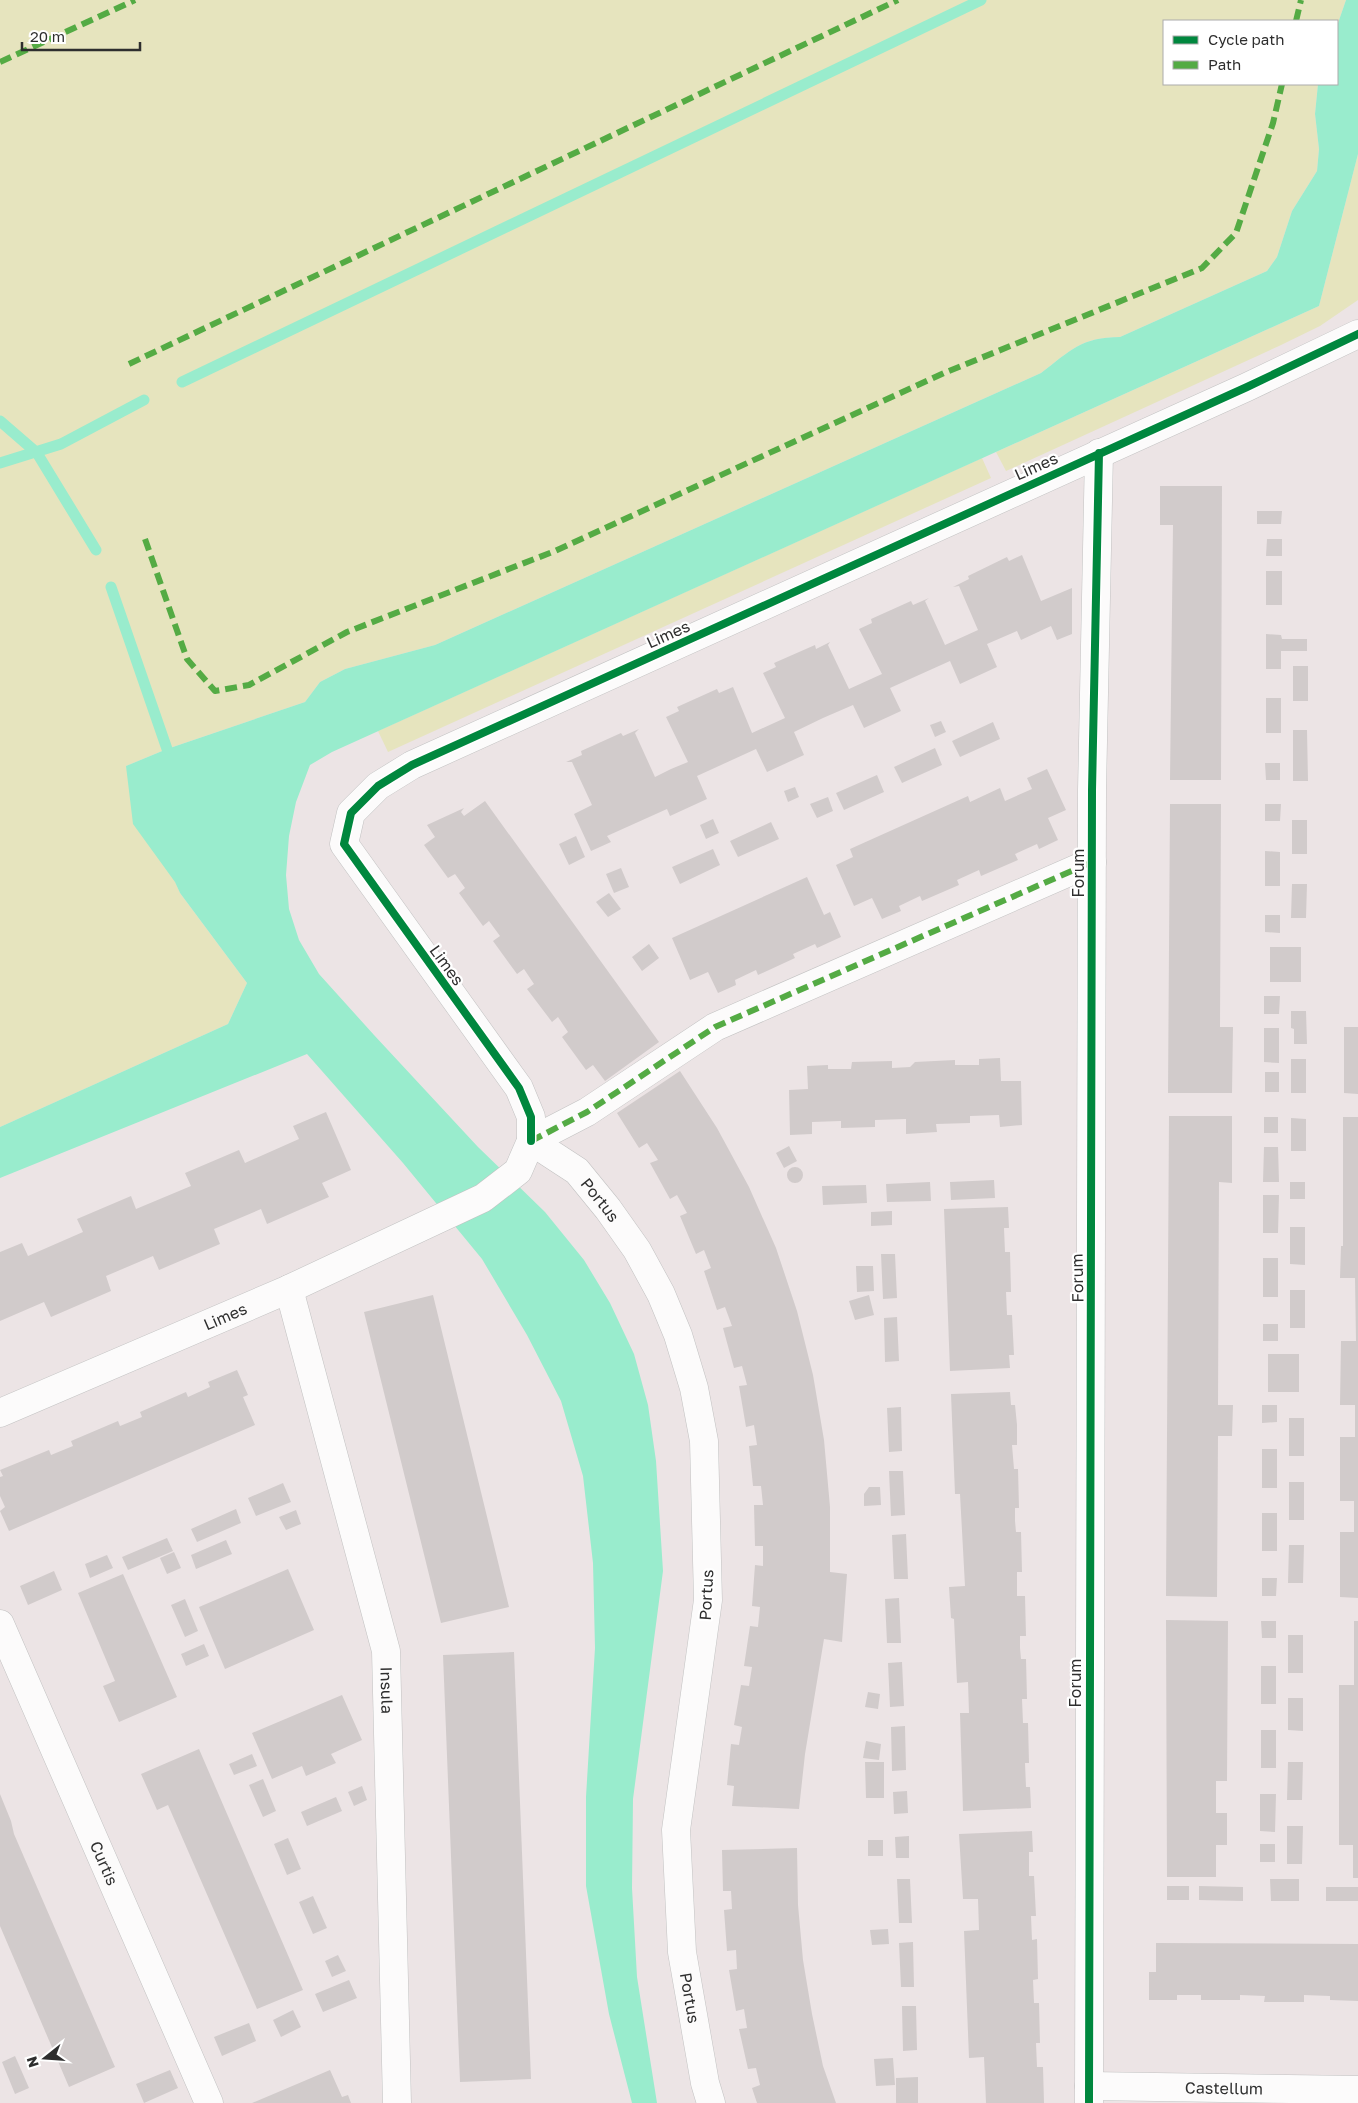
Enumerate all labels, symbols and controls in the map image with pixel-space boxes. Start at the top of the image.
scale bar [22,20,140,52]
legend [1163,20,1338,85]
text: 20 m [30,27,65,45]
text: Cycle path [1208,30,1284,48]
text: Path [1208,55,1241,73]
street label: Limes [1011,448,1061,484]
street label: Limes [643,616,693,652]
street label: Forum [1068,848,1088,898]
street label: Limes [426,941,468,989]
street label: Portus [577,1174,624,1226]
street label: Forum [1067,1253,1087,1303]
street label: Limes [200,1298,250,1335]
street label: Portus [695,1569,717,1621]
street label: Forum [1065,1658,1085,1708]
street label: Insula [376,1666,398,1714]
street label: Curtis [86,1838,123,1888]
street label: Portus [676,1971,704,2025]
north arrow [20,2033,70,2083]
text: N [22,2054,42,2070]
street label: Castellum [1185,2077,1263,2099]

